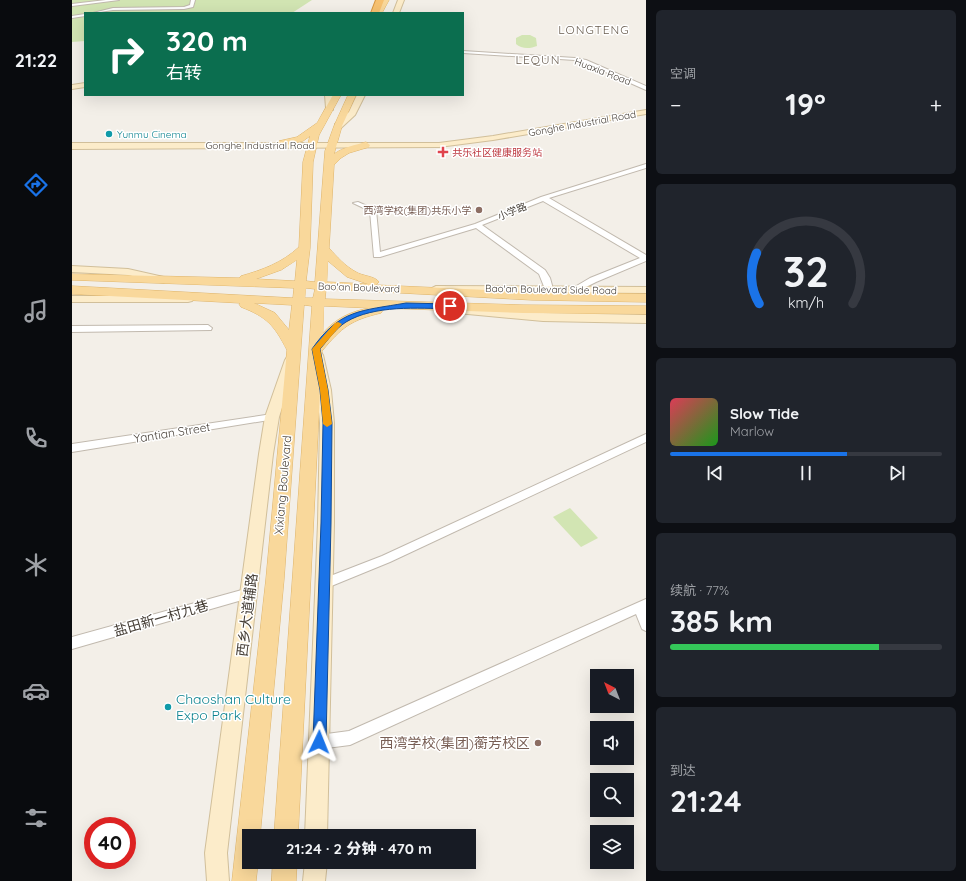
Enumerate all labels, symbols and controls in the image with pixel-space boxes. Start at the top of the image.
district label: LONGTENG [558,22,630,37]
text: 320 m [166,23,248,58]
icon: right [100,28,152,80]
text: 21:22 [15,49,57,72]
district label: LEQUN [516,52,560,67]
street label: Huaxia Road [573,55,633,88]
text: 右转 [166,61,202,84]
text: 空调 [670,65,696,81]
text: 19° [785,85,826,123]
text: − [670,91,681,119]
text: + [930,91,942,119]
street label: Gonghe Industrial Road [527,108,637,139]
place label: Yunmu Cinema [117,128,187,141]
marker: Yunmu Cinema [104,129,114,139]
street label: Gonghe Industrial Road [205,139,315,152]
marker: 共乐社区健康服务站 [437,146,449,158]
place label: 共乐社区健康服务站 [452,146,542,159]
icon: directions [22,171,50,199]
street label: 小学路 [496,200,529,223]
place label: 西湾学校(集团)共乐小学 [364,204,471,217]
marker: 西湾学校(集团)共乐小学 [474,205,484,215]
text: 32 [783,245,829,297]
street label: Bao'an Boulevard [318,280,400,295]
street label: Bao'an Boulevard Side Road [485,282,617,297]
pin [433,289,467,323]
text: km/h [788,294,824,312]
icon: arrive [439,295,461,317]
icon: music [22,297,50,325]
text: Slow Tide [730,404,799,423]
street label: Yantian Street [132,419,211,446]
text: Marlow [730,423,774,439]
icon: phone [22,424,50,452]
street label: Xixiang Boulevard [271,435,294,535]
icon: previous [704,462,726,484]
icon: pause [795,462,817,484]
icon: next [886,462,908,484]
icon: climate [22,551,50,579]
street label: 西乡大道辅路 [233,572,261,658]
text: 续航 · 77% [670,582,729,598]
street label: 盐田新一村九巷 [111,596,211,640]
text: 385 km [670,602,773,640]
north arrow [590,669,634,713]
map controls [590,669,634,869]
icon: car [22,677,50,705]
place label: Chaoshan Culture Expo Park [176,690,291,724]
marker: Chaoshan Culture Expo Park [163,702,173,712]
position arrow [298,721,340,763]
button: sound [590,721,634,765]
place label: 西湾学校(集团)蘅芳校区 [380,734,530,752]
marker: 西湾学校(集团)蘅芳校区 [533,738,543,748]
text: 到达 [670,762,696,778]
button: search [590,773,634,817]
text: 21:24 [670,782,742,820]
icon: filters [22,804,50,832]
speed limit sign: 40 [84,817,136,869]
button: layers [590,825,634,869]
text: 21:24 · 2 分钟 · 470 m [286,839,432,858]

